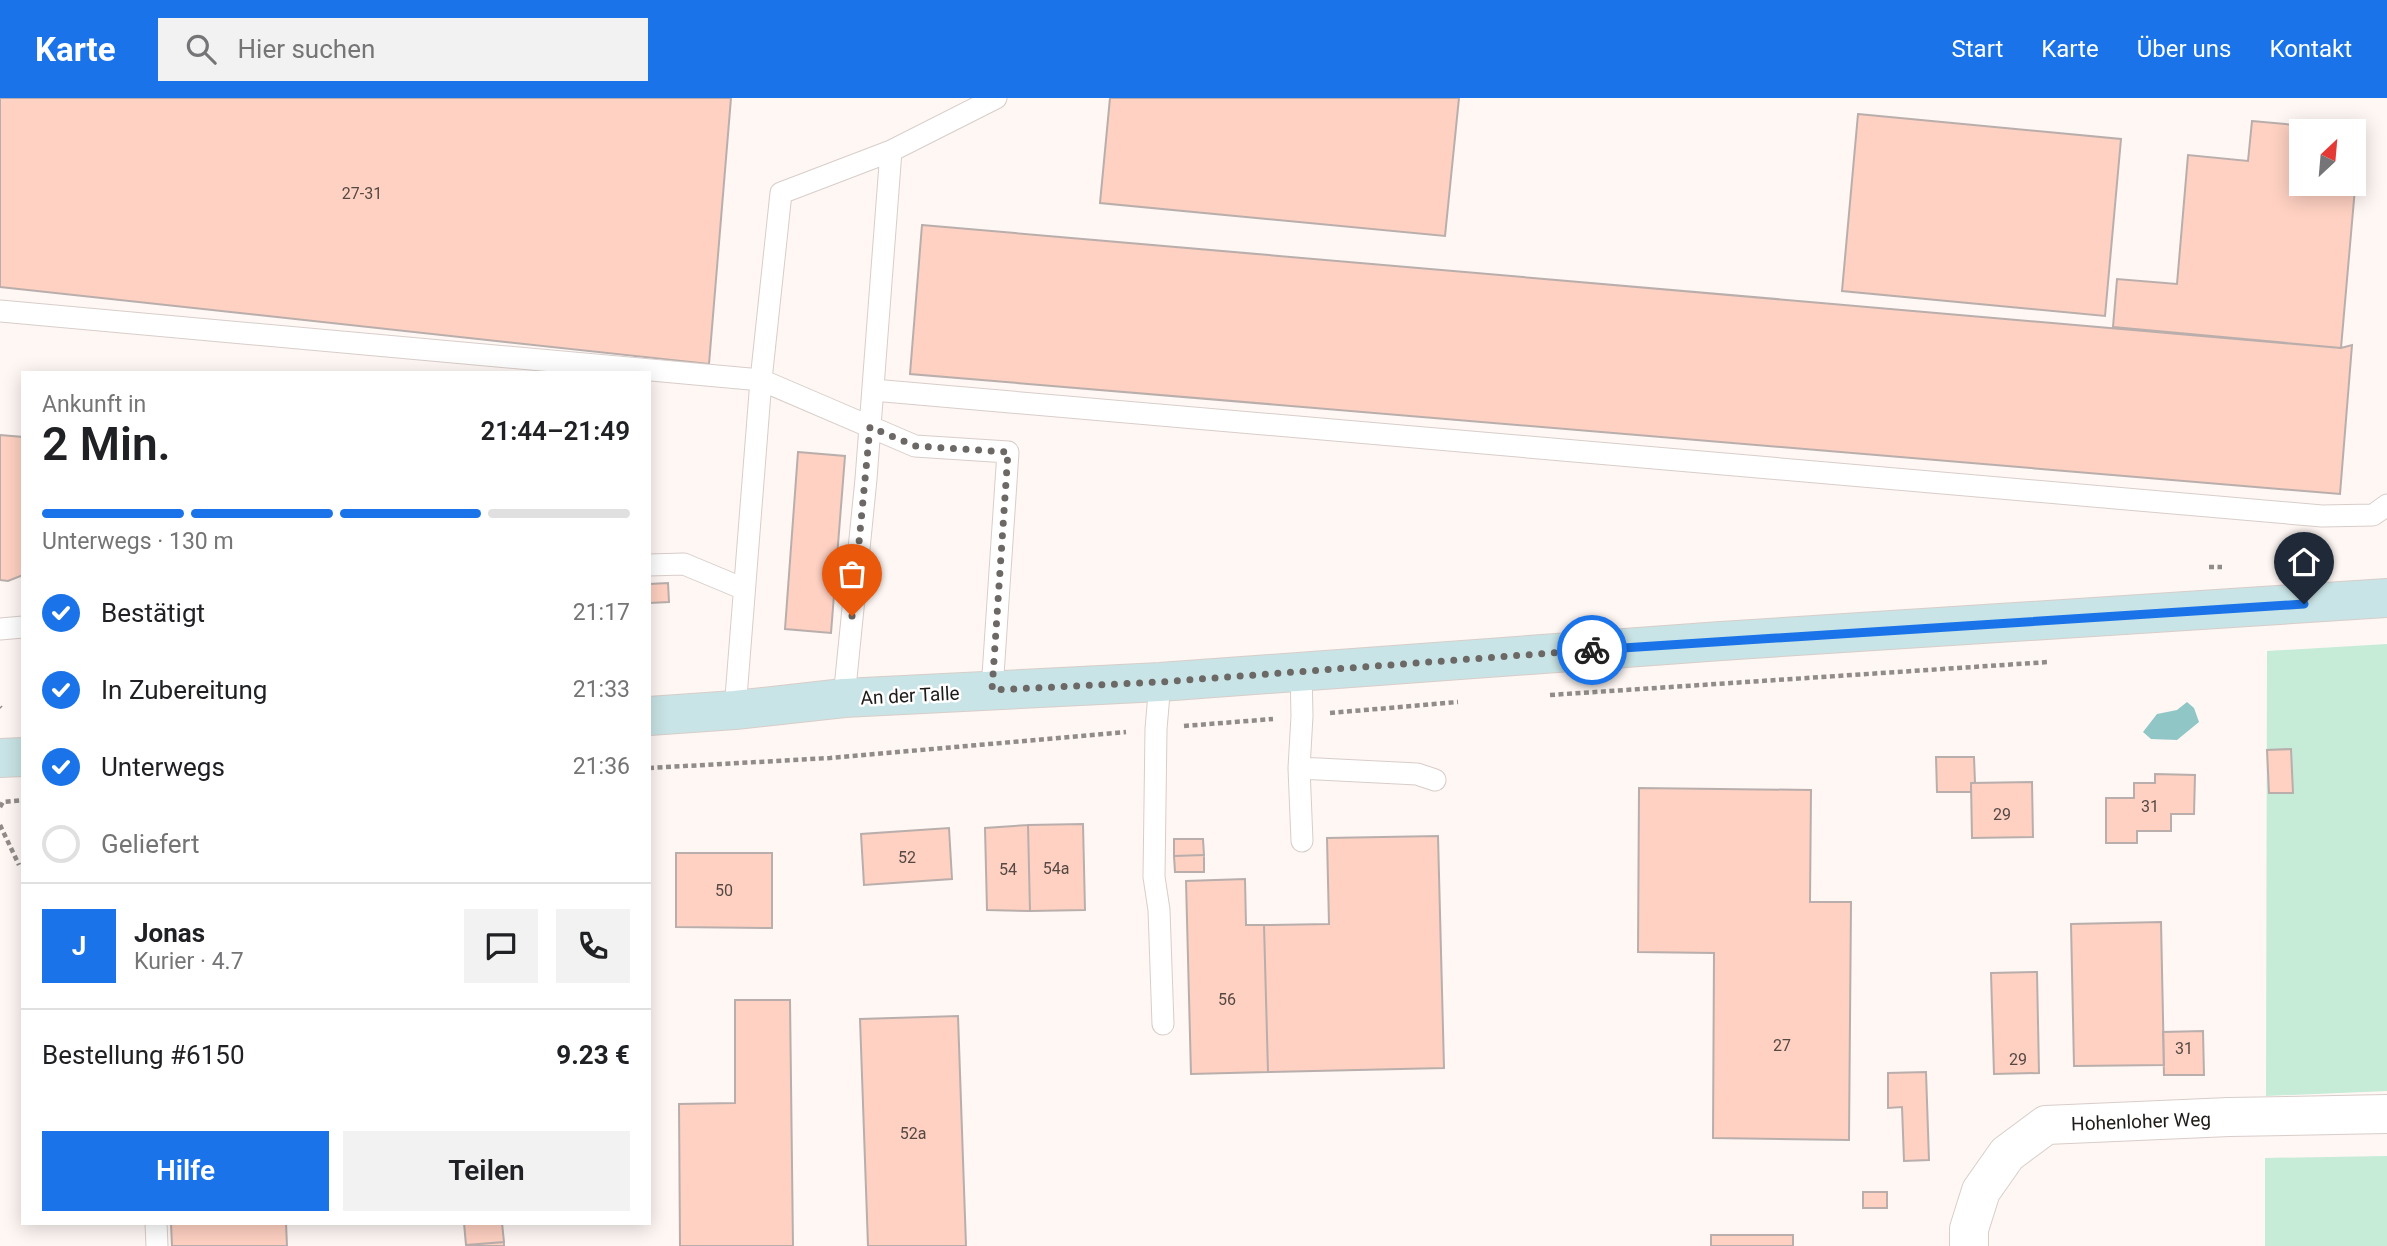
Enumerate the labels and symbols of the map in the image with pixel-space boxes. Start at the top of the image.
north arrow [2289,119,2366,196]
house number: 27-31 [342,184,382,203]
pin [2274,532,2334,604]
pin [822,544,882,616]
courier [1557,615,1627,685]
street label: An der Talle [860,681,960,710]
house number: 31 [2141,797,2159,816]
house number: 29 [1993,805,2011,824]
house number: 52 [898,848,916,867]
house number: 54a [1043,859,1069,878]
house number: 54 [999,860,1017,879]
house number: 50 [715,881,733,900]
house number: 56 [1218,990,1236,1009]
house number: 27 [1773,1036,1791,1055]
house number: 31 [2175,1039,2193,1058]
house number: 29 [2009,1050,2027,1069]
street label: Hohenloher Weg [2071,1108,2211,1135]
house number: 52a [900,1124,926,1143]

